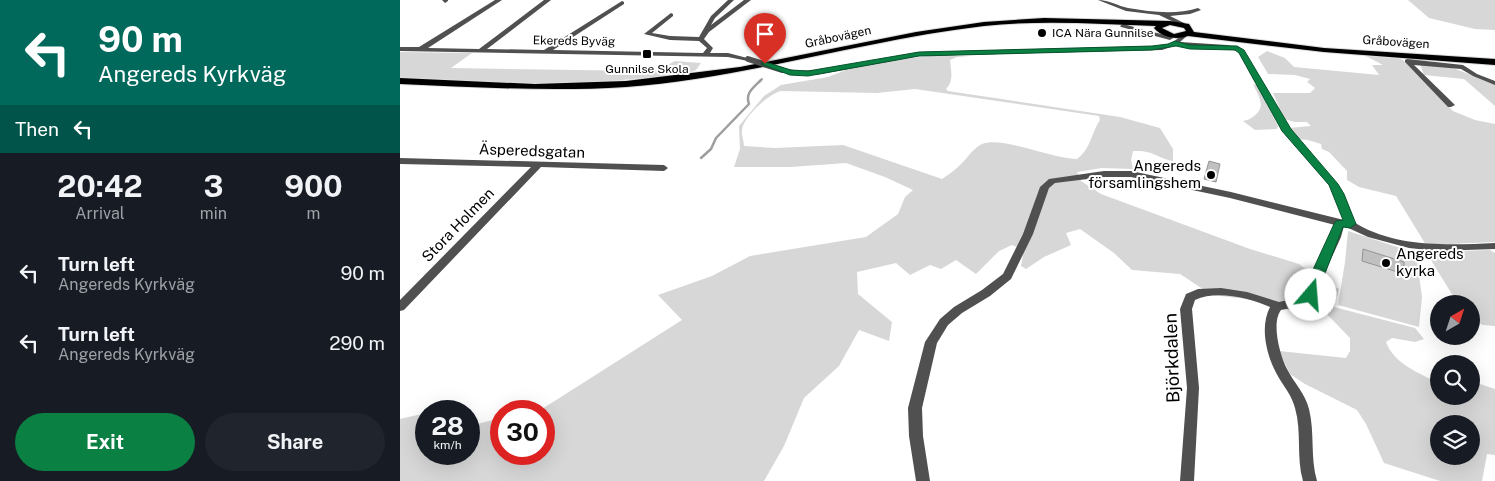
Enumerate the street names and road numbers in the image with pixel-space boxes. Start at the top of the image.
street label: Gråbovägen [804,23,872,51]
street label: Ekereds Byväg [533,33,615,49]
street label: Gråbovägen [1362,33,1430,51]
street label: Äsperedsgatan [479,139,585,161]
street label: Stora Holmen [418,184,497,265]
street label: Björkdalen [1159,313,1184,403]

